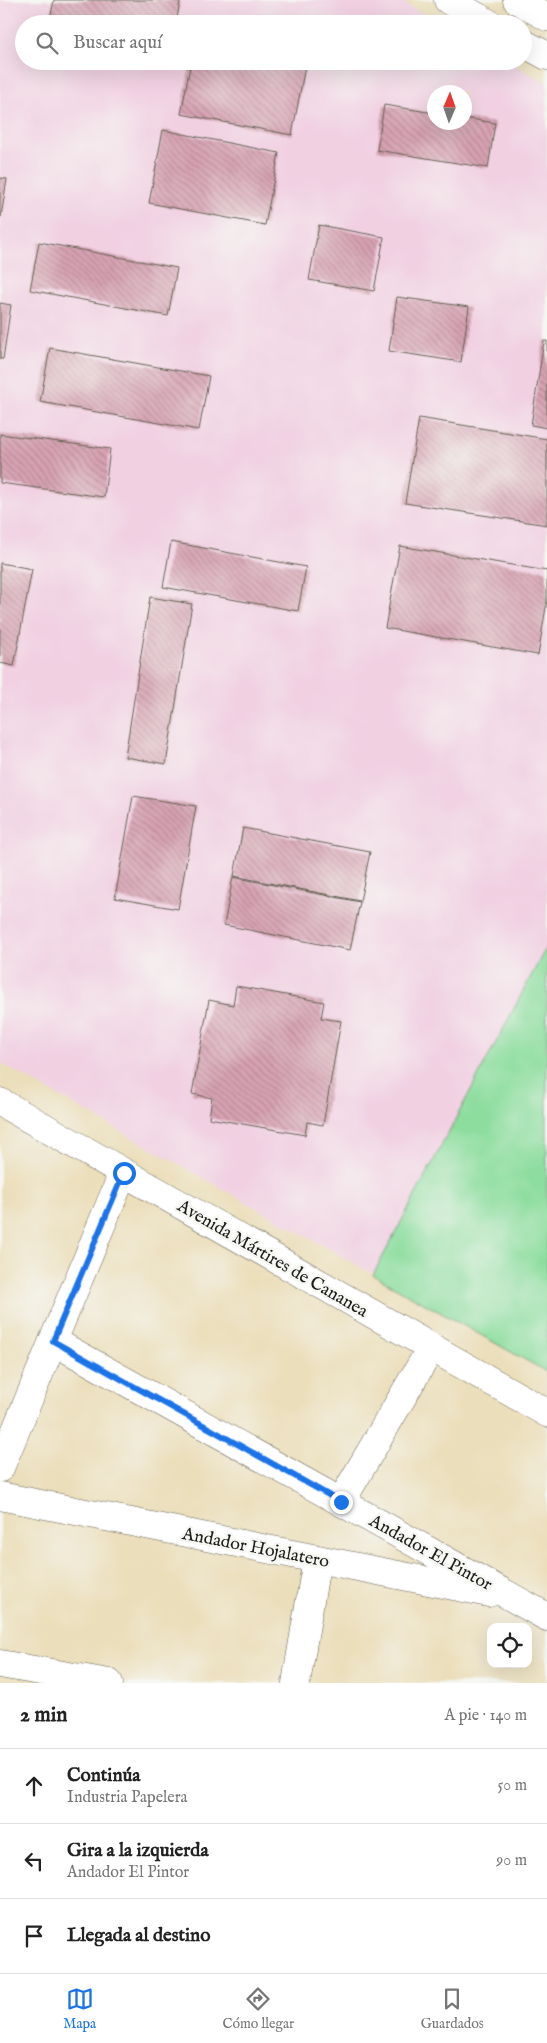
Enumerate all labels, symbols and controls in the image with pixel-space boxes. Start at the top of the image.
search box [15,15,532,70]
icon: search [33,29,61,57]
text: Buscar aquí [73,31,162,55]
north arrow [427,85,472,130]
route start [113,1162,136,1185]
street label: Avenida Mártires de Cananea [172,1195,372,1323]
route end [330,1491,353,1514]
street label: Andador El Pintor [364,1509,496,1597]
street label: Andador Hojalatero [179,1523,331,1574]
map controls [487,1623,532,1668]
button: locate [487,1623,532,1668]
text: 2 min [20,1702,67,1729]
text: A pie · 140 m [445,1706,527,1726]
text: Continúa [67,1764,141,1788]
icon: ahead [20,1772,48,1800]
text: 50 m [498,1776,527,1796]
text: Industria Papelera [67,1788,187,1808]
text: Gira a la izquierda [67,1839,209,1863]
icon: left [20,1847,48,1875]
text: 90 m [496,1851,527,1871]
text: Andador El Pintor [67,1863,189,1883]
icon: arrive [20,1922,48,1950]
text: Llegada al destino [67,1924,210,1948]
tab: Mapa [63,1985,96,2033]
tab: Cómo llegar [223,1985,294,2033]
tab: Guardados [421,1985,484,2033]

